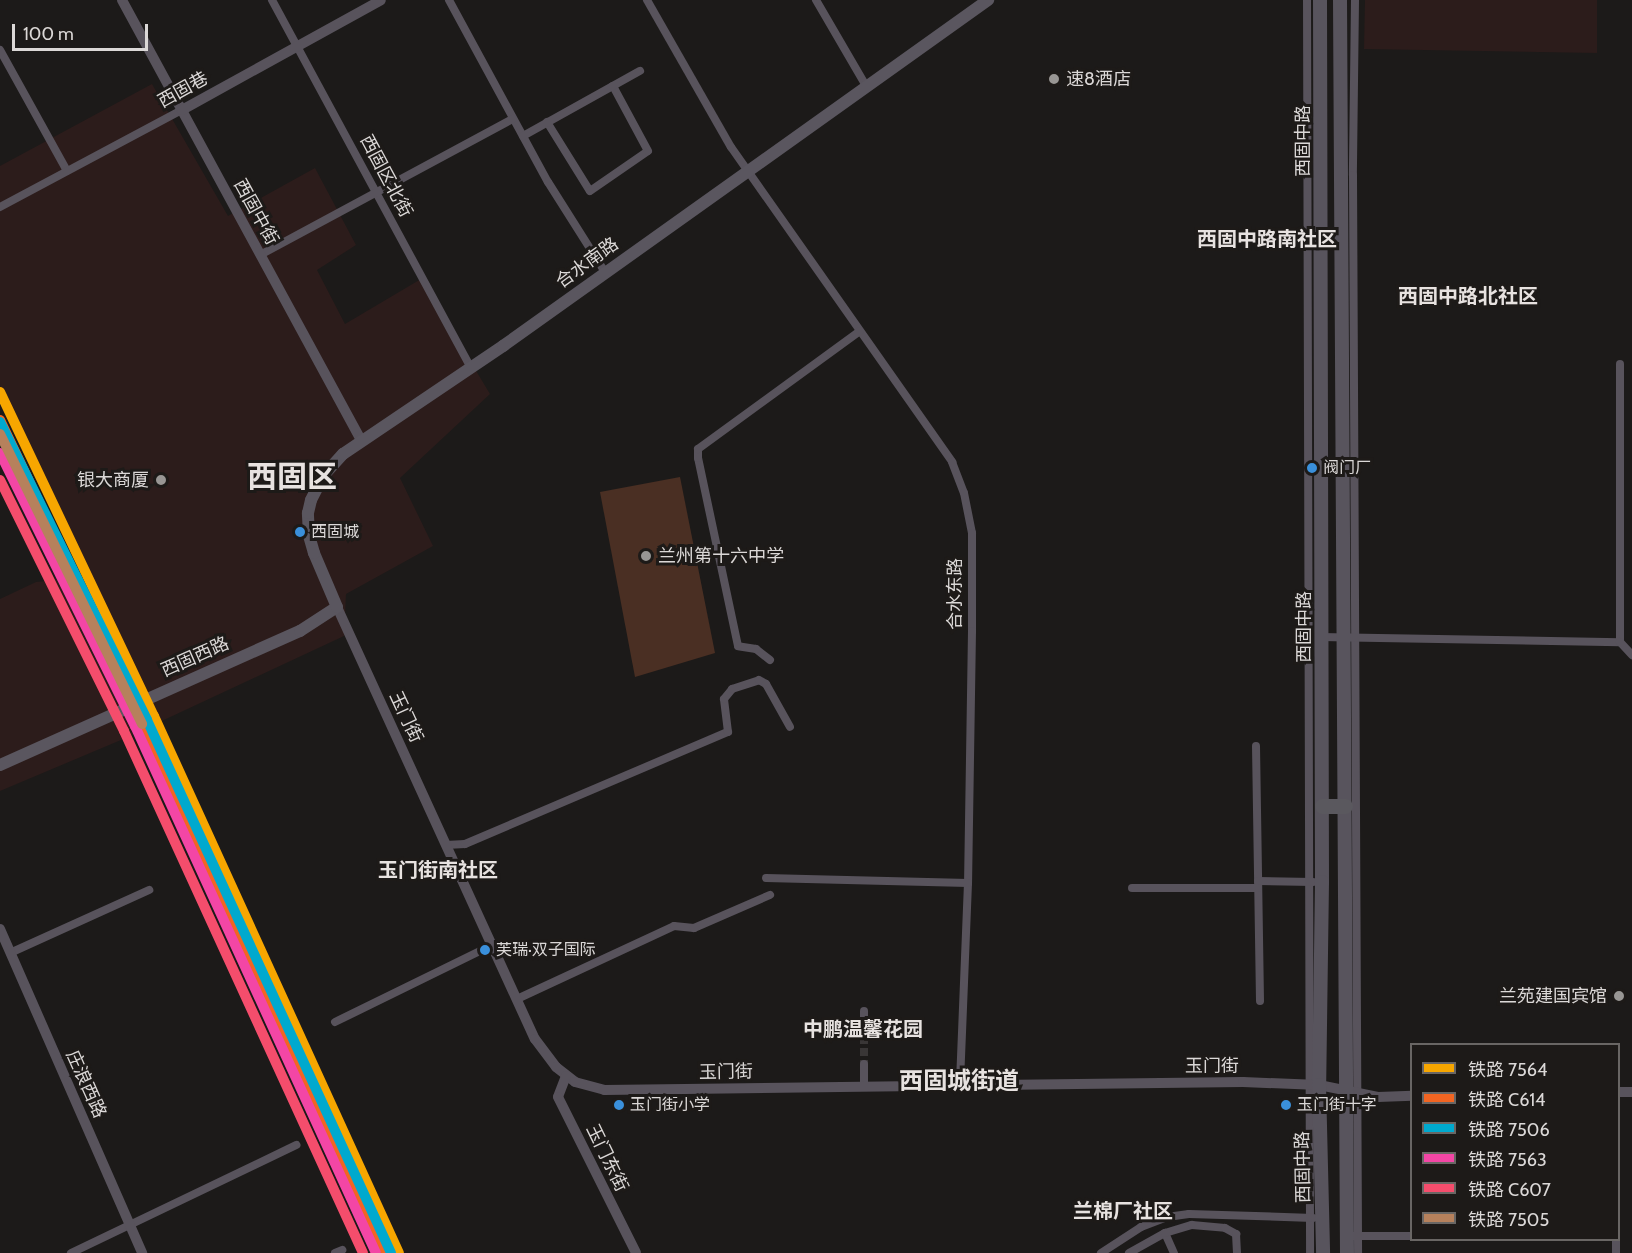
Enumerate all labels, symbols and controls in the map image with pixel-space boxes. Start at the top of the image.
scale bar [15,12,152,50]
text: 100 m [23,23,74,45]
street label: 西固巷 [154,67,212,113]
place label: 速8酒店 [1066,68,1131,90]
marker: 速8酒店 [1047,72,1061,86]
street label: 西固中路 [1292,105,1314,177]
street label: 西固区北街 [355,131,417,221]
street label: 西固中街 [229,175,283,249]
district label: 西固中路南社区 [1197,227,1337,251]
street label: 合水南路 [552,233,622,293]
district label: 西固中路北社区 [1398,284,1538,308]
place label: 阀门厂 [1323,458,1371,478]
district label: 西固区 [247,459,337,495]
marker: 阀门厂 [1306,462,1318,474]
place label: 银大商厦 [77,469,149,491]
marker: 银大商厦 [154,473,168,487]
place label: 西固城 [311,522,359,542]
marker: 西固城 [294,526,306,538]
place label: 兰州第十六中学 [658,545,784,567]
marker: 兰州第十六中学 [639,549,653,563]
street label: 合水东路 [944,558,966,630]
street label: 西固中路 [1293,591,1315,663]
street label: 西固西路 [158,632,232,682]
street label: 玉门街 [385,688,427,746]
district label: 玉门街南社区 [378,858,498,882]
place label: 芙瑞·双子国际 [496,940,596,960]
marker: 芙瑞·双子国际 [479,944,491,956]
place label: 兰苑建国宾馆 [1499,985,1607,1007]
marker: 兰苑建国宾馆 [1612,989,1626,1003]
district label: 中鹏温馨花园 [803,1017,923,1041]
legend [1410,1043,1620,1241]
street label: 庄浪西路 [61,1047,111,1121]
street label: 玉门街 [1185,1055,1239,1077]
text: 铁路 7564 [1468,1059,1547,1081]
street label: 玉门街 [699,1061,753,1083]
district label: 西固城街道 [899,1067,1019,1095]
text: 铁路 C614 [1468,1089,1546,1111]
place label: 玉门街小学 [630,1095,710,1115]
place label: 玉门街十字 [1297,1095,1377,1115]
marker: 玉门街小学 [613,1099,625,1111]
marker: 玉门街十字 [1280,1099,1292,1111]
text: 铁路 7506 [1468,1119,1550,1141]
street label: 玉门东街 [582,1121,632,1195]
street label: 西固中路 [1292,1131,1314,1203]
text: 铁路 7563 [1468,1149,1547,1171]
text: 铁路 C607 [1468,1179,1551,1201]
district label: 兰棉厂社区 [1073,1199,1173,1223]
text: 铁路 7505 [1468,1209,1549,1231]

